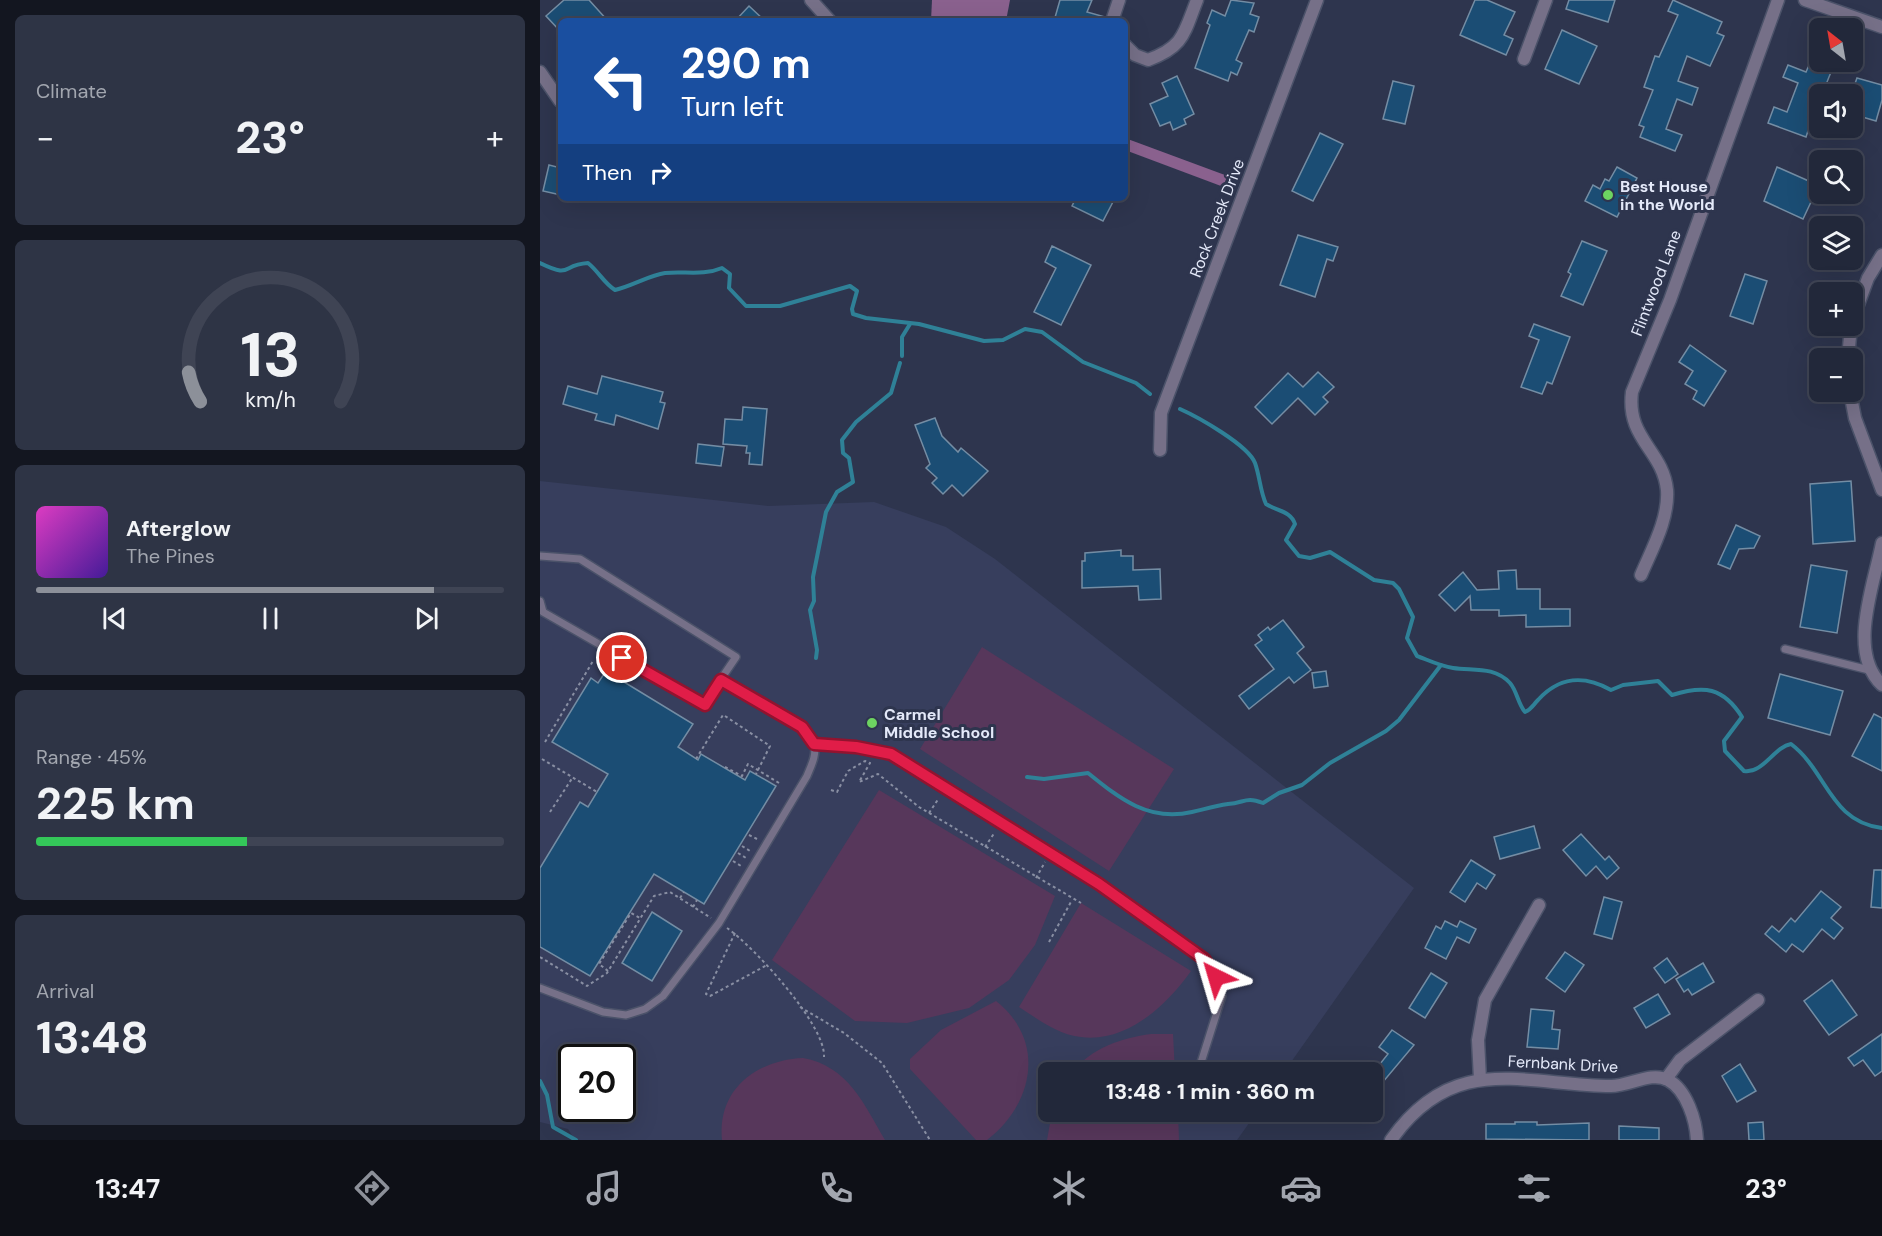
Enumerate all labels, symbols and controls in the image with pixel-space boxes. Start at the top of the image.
north arrow [1809,18,1863,72]
map controls [1809,18,1863,402]
text: 290 m [681,36,811,91]
icon: left [582,42,660,120]
text: Climate [36,78,107,104]
button: sound [1809,84,1863,138]
text: Turn left [681,89,784,124]
text: 23° [235,108,305,167]
text: − [36,116,54,159]
text: + [486,116,504,159]
button: search [1809,150,1863,204]
icon: right [644,156,677,189]
street label: Rock Creek Drive [1185,156,1249,280]
text: Then [582,158,632,187]
place label: Best House in the World [1620,176,1715,215]
marker: Best House in the World [1601,188,1615,202]
button: layers [1809,216,1863,270]
street label: Flintwood Lane [1626,227,1686,339]
button: + [1809,282,1863,336]
text: 13 [240,314,300,395]
button: − [1809,348,1863,402]
text: km/h [245,386,295,414]
text: Afterglow [126,514,231,543]
text: The Pines [126,543,215,569]
icon: previous [98,602,131,635]
icon: pause [254,602,287,635]
icon: next [410,602,443,635]
pin [596,632,647,683]
icon: arrive [605,641,638,674]
place label: Carmel Middle School [884,704,994,743]
marker: Carmel Middle School [865,716,879,730]
text: Range · 45% [36,744,147,770]
text: 225 km [36,774,195,833]
position arrow [1184,945,1248,1009]
text: Arrival [36,978,94,1004]
text: 13:48 [36,1008,149,1067]
speed limit sign: 20 [558,1044,636,1122]
street label: Fernbank Drive [1507,1051,1619,1077]
text: 13:48 · 1 min · 360 m [1106,1077,1315,1106]
icon: directions [351,1167,393,1209]
icon: music [583,1167,625,1209]
icon: phone [815,1167,857,1209]
icon: climate [1048,1167,1090,1209]
icon: car [1280,1167,1322,1209]
icon: filters [1513,1167,1555,1209]
text: 13:47 [95,1171,160,1206]
text: 23° [1745,1171,1787,1206]

